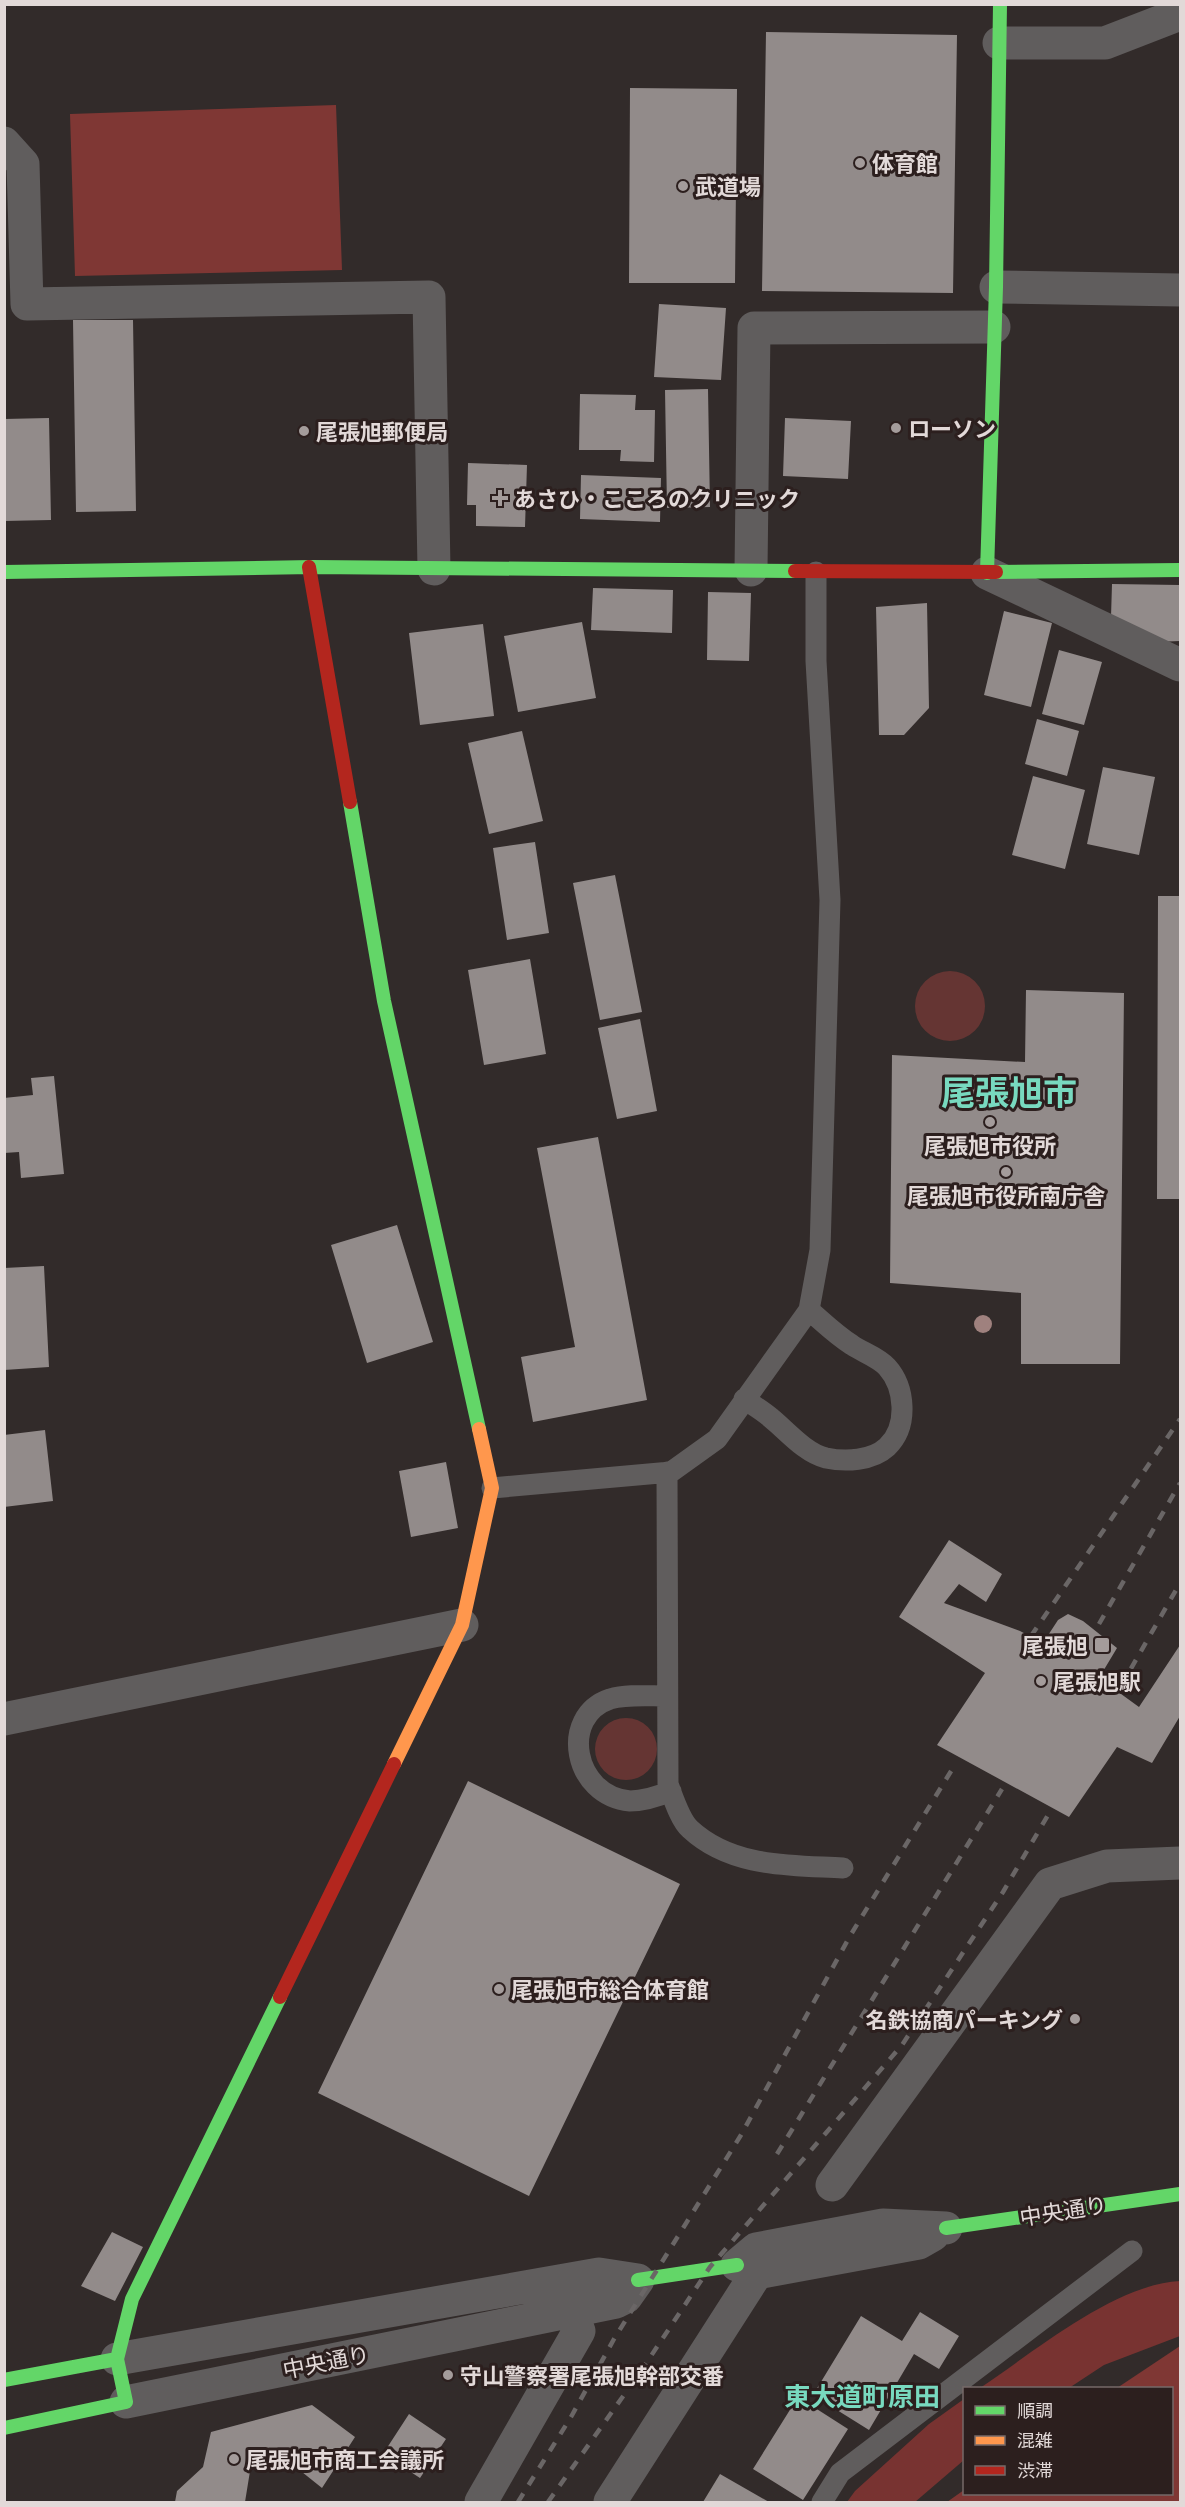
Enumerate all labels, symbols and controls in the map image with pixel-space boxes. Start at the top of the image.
place label: 体育館 [872,150,938,176]
marker: 体育館 [853,156,867,170]
place label: 武道場 [695,173,761,199]
marker: 武道場 [676,179,690,193]
place label: ローソン [908,415,996,441]
place label: 尾張旭郵便局 [316,418,448,444]
marker: ローソン [889,421,903,435]
marker: 尾張旭郵便局 [297,424,311,438]
place label: あさひ・こころのクリニック [514,485,800,511]
marker: あさひ・こころのクリニック [491,489,509,507]
district label: 尾張旭市 [941,1071,1077,1112]
marker: 尾張旭市役所 [983,1115,997,1129]
place label: 尾張旭市役所 [924,1132,1056,1158]
marker: 尾張旭市役所南庁舎 [999,1165,1013,1179]
place label: 尾張旭市役所南庁舎 [907,1182,1105,1208]
place label: 尾張旭 [1022,1632,1088,1658]
marker: 尾張旭 [1093,1636,1111,1654]
place label: 尾張旭駅 [1053,1668,1141,1694]
marker: 尾張旭駅 [1034,1674,1048,1688]
place label: 尾張旭市総合体育館 [511,1976,709,2002]
marker: 尾張旭市総合体育館 [492,1982,506,1996]
place label: 名鉄協商パーキング [866,2006,1063,2032]
marker: 名鉄協商パーキング [1068,2012,1082,2026]
street label: 中央通り [1018,2190,1108,2230]
street label: 中央通り [280,2340,372,2382]
place label: 守山警察署尾張旭幹部交番 [460,2362,724,2388]
marker: 守山警察署尾張旭幹部交番 [441,2368,455,2382]
district label: 東大道町原田 [784,2380,940,2411]
legend [963,2387,1173,2495]
text: 順調 [1017,2399,1053,2421]
text: 混雑 [1017,2429,1053,2451]
place label: 尾張旭市商工会議所 [246,2446,444,2472]
marker: 尾張旭市商工会議所 [227,2452,241,2466]
text: 渋滞 [1017,2459,1053,2481]

